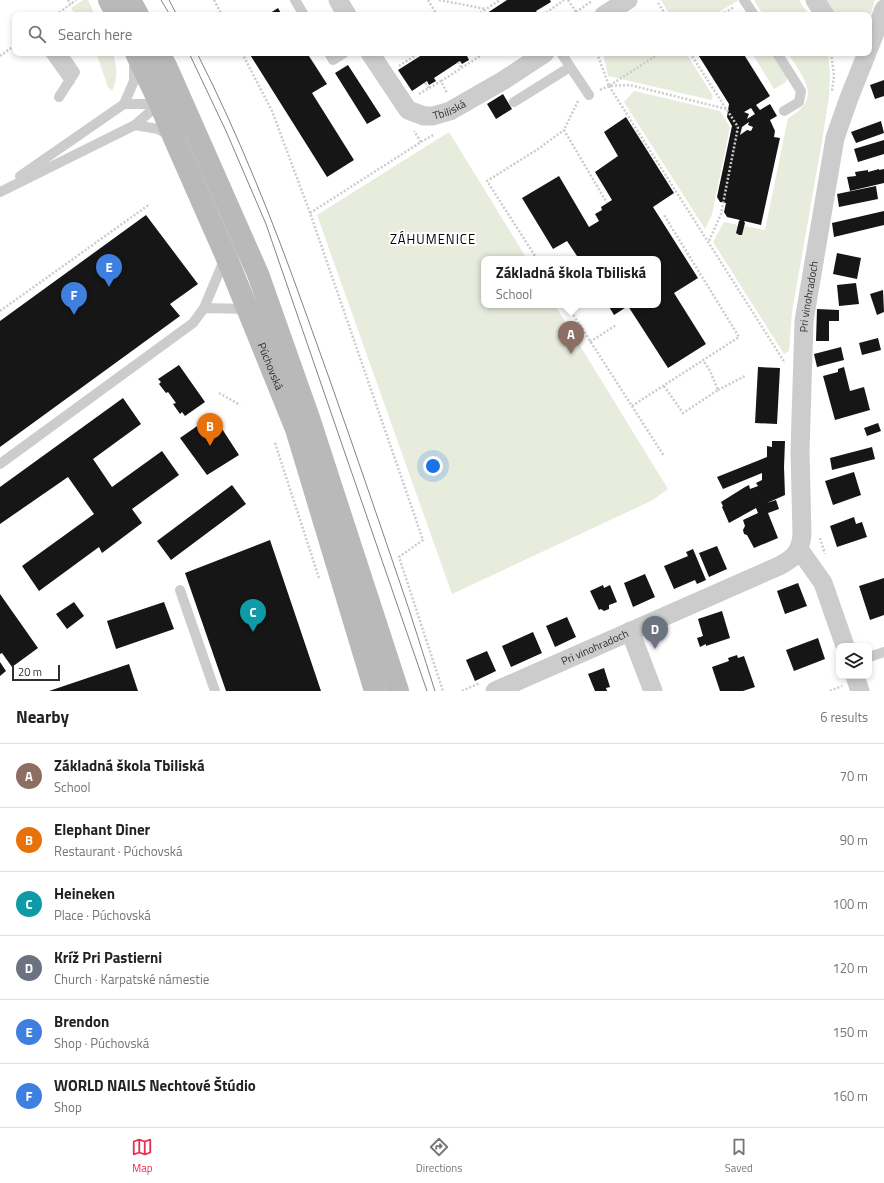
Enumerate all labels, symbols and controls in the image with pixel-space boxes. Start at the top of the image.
search box [12,12,872,56]
icon: search [26,23,48,45]
text: Search here [58,23,132,46]
street label: Tbiliská [431,95,469,124]
district label: ZÁHUMENICE [390,229,476,249]
pin: E [96,254,122,287]
popup [481,256,661,308]
street label: Pri vinohradoch [796,260,822,333]
text: Základná škola Tbiliská [496,261,646,284]
pin: F [61,282,87,315]
text: School [496,284,532,304]
pin: A [558,321,584,354]
street label: Púchovská [254,340,288,393]
pin: B [197,413,223,446]
your location [423,456,443,476]
pin: C [240,599,266,632]
pin: D [642,616,668,649]
street label: Pri vinohradoch [558,625,631,669]
map controls [836,643,872,679]
button: layers [836,643,872,679]
scale bar [12,663,60,682]
text: 20 m [18,664,42,680]
text: Nearby [16,704,69,730]
text: 6 results [820,707,868,727]
text: Základná škola Tbiliská [54,754,205,777]
text: A [25,766,33,786]
text: 70 m [840,766,868,786]
text: School [54,777,90,797]
text: Elephant Diner [54,818,150,841]
text: B [25,830,33,850]
text: 90 m [840,830,868,850]
text: Restaurant · Púchovská [54,841,182,861]
text: Heineken [54,882,115,905]
text: C [25,894,33,914]
text: 100 m [832,894,868,914]
text: Place · Púchovská [54,905,151,925]
text: Kríž Pri Pastierni [54,946,162,969]
text: D [25,958,33,978]
text: 120 m [832,958,868,978]
text: Church · Karpatské námestie [54,969,209,989]
text: Brendon [54,1010,109,1033]
text: E [25,1022,33,1042]
text: 150 m [832,1022,868,1042]
text: Shop · Púchovská [54,1033,149,1053]
text: WORLD NAILS Nechtové Štúdio [54,1074,256,1097]
text: F [26,1086,32,1106]
text: 160 m [832,1086,868,1106]
text: Shop [54,1097,82,1117]
tab: Map [131,1136,153,1176]
tab: Directions [416,1136,462,1176]
tab: Saved [725,1136,753,1176]

